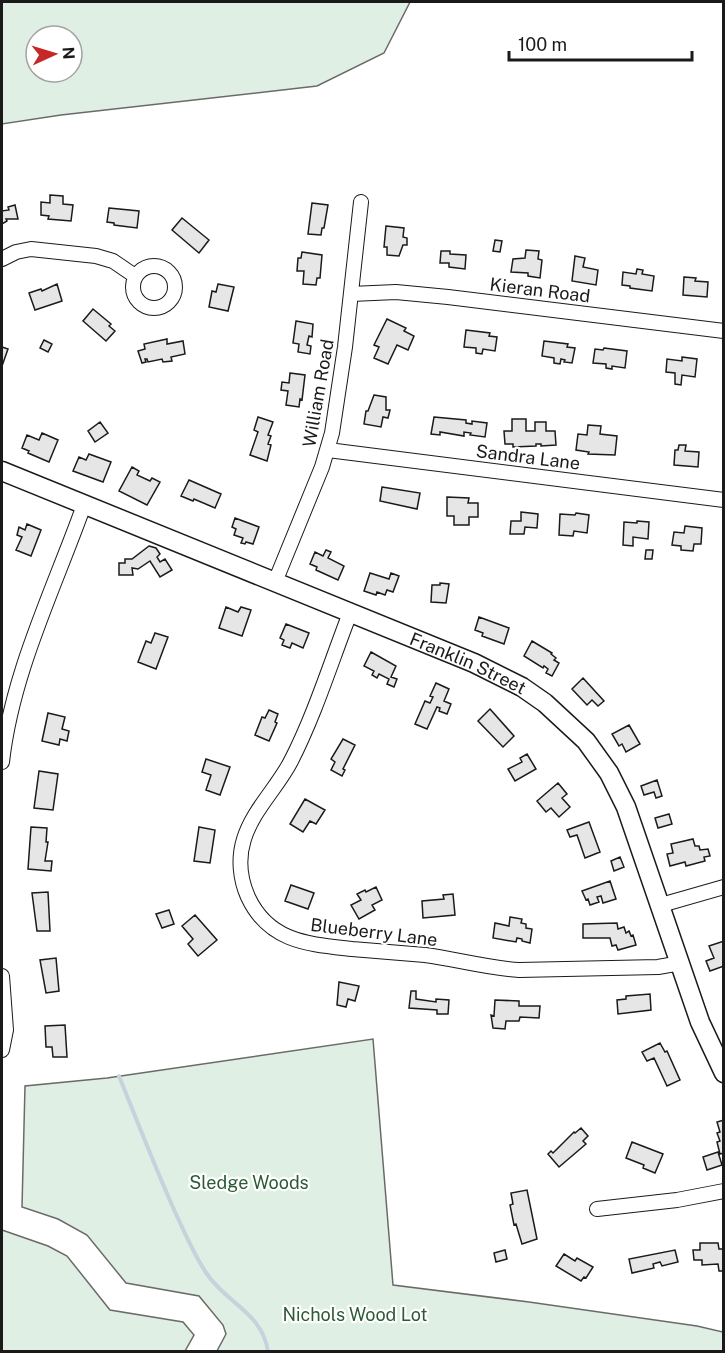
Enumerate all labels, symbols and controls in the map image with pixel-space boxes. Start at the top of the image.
north arrow [24,24,84,84]
scale bar [509,24,692,62]
text: 100 m [518,34,567,55]
text: N [59,46,78,60]
street label: Kieran Road [489,273,591,307]
street label: William Road [298,337,338,449]
street label: Sandra Lane [475,440,581,474]
street label: Franklin Street [407,628,530,698]
street label: Blueberry Lane [309,914,439,950]
park label: Sledge Woods [189,1172,309,1193]
park label: Nichols Wood Lot [282,1304,428,1325]

